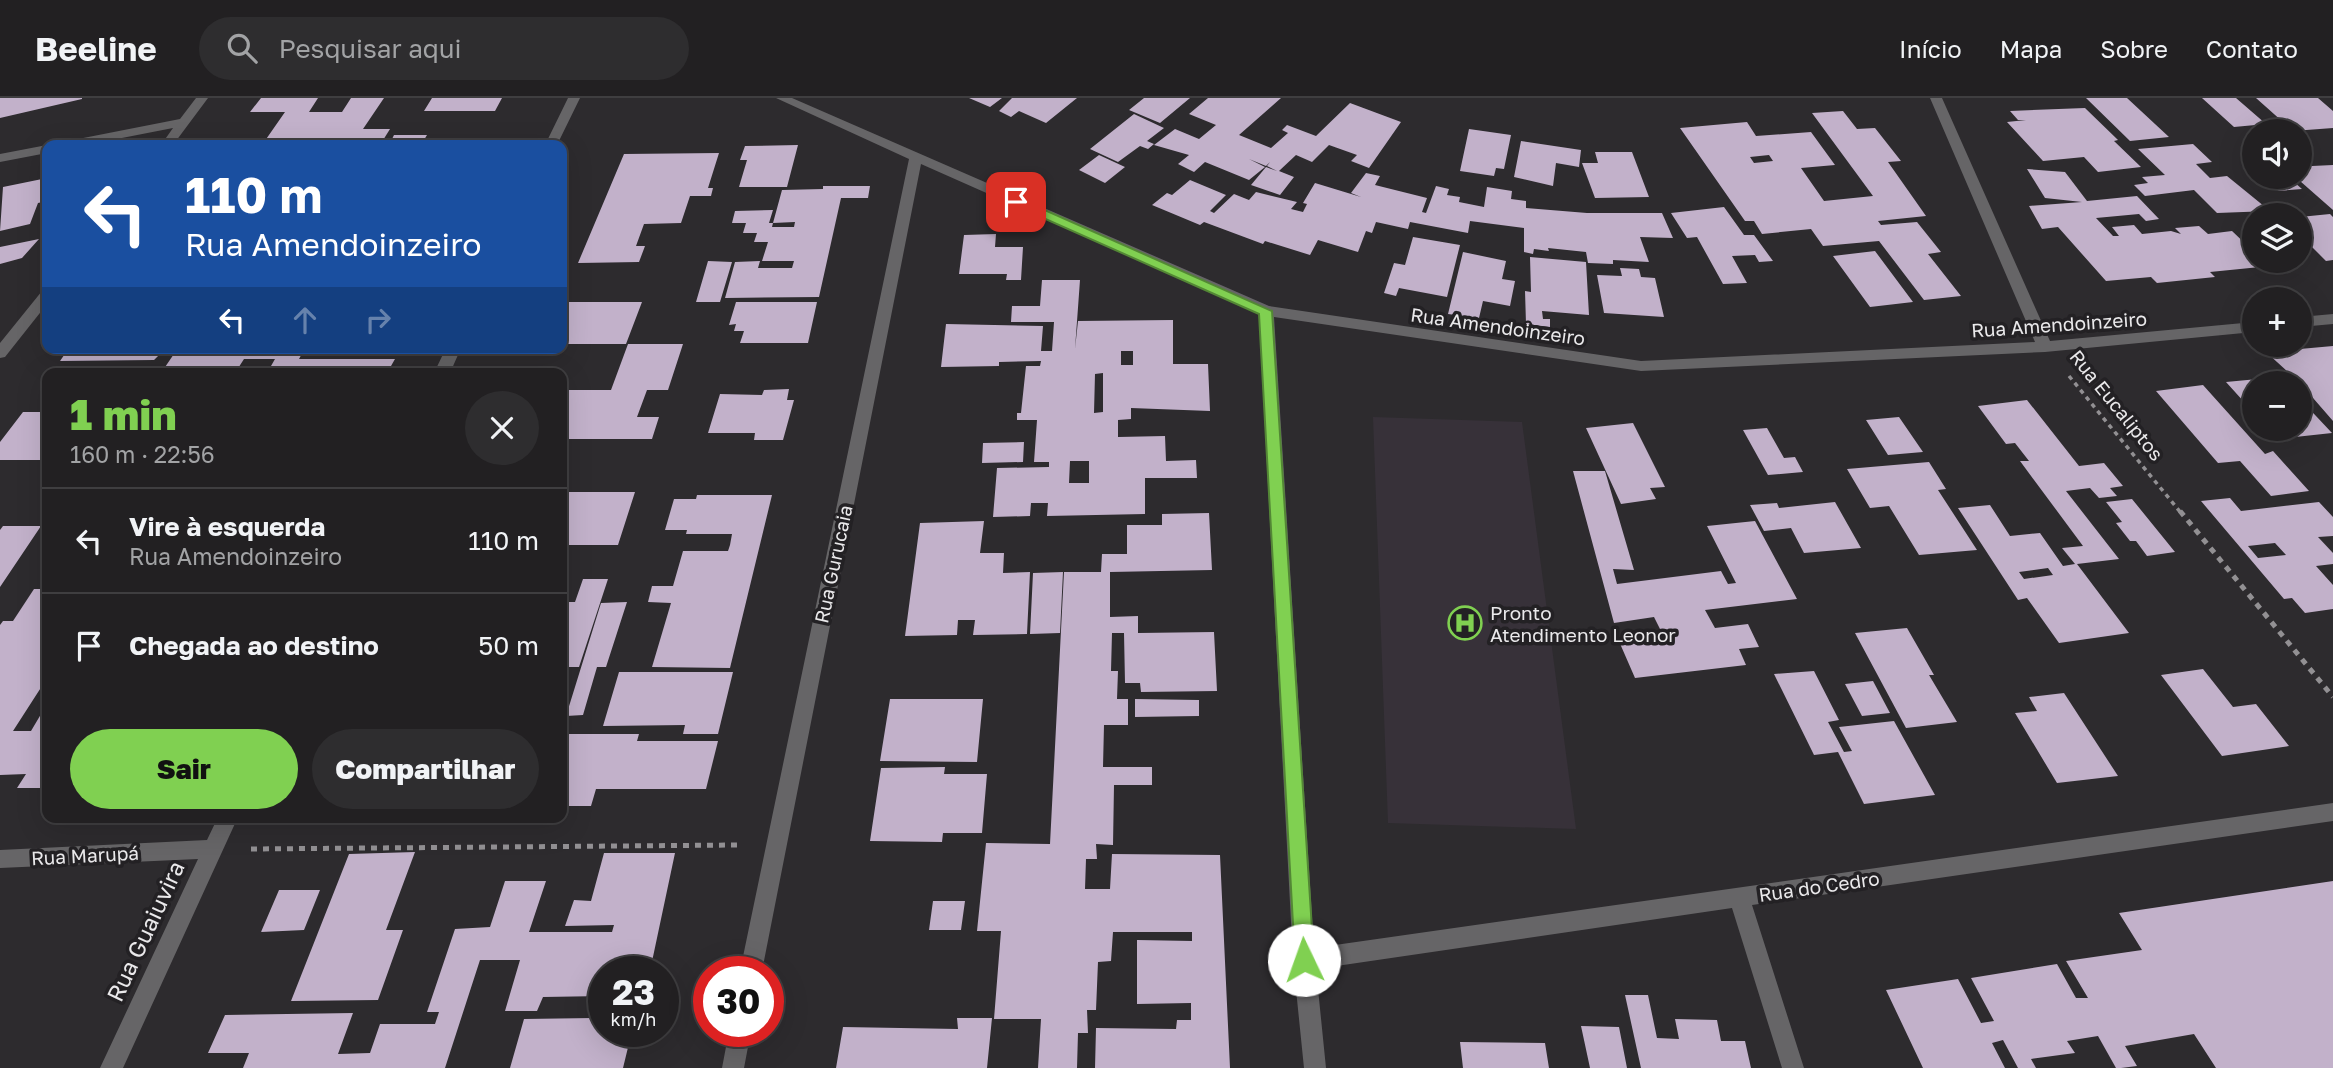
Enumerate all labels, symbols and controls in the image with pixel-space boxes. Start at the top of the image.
search box [199,17,689,80]
text: Beeline [35,29,157,68]
icon: search [223,29,261,67]
text: Pesquisar aqui [279,33,462,64]
text: Início [1899,34,1962,63]
text: Mapa [2000,34,2062,63]
text: Sobre [2100,34,2168,63]
text: Contato [2206,34,2298,63]
map controls [2242,119,2312,441]
button: sound [2242,119,2312,189]
text: 110 m [185,165,322,224]
icon: left [70,168,161,259]
pin [986,172,1046,232]
icon: arrive [997,183,1035,221]
button: layers [2242,203,2312,273]
text: Rua Amendoinzeiro [185,225,482,263]
button: + [2242,287,2312,357]
icon: left [213,301,251,339]
icon: ahead [286,301,324,339]
icon: right [359,301,397,339]
street label: Rua Amendoinzeiro [1409,302,1587,350]
street label: Rua Amendoinzeiro [1970,306,2148,342]
street label: Rua Eucaliptos [2065,345,2169,465]
button: − [2242,371,2312,441]
text: 1 min [70,389,177,439]
button: close [465,391,539,465]
text: 160 m · 22:56 [70,440,215,468]
street label: Rua Gurucaia [809,503,857,625]
text: Vire à esquerda [129,511,325,542]
icon: left [70,522,108,560]
text: 110 m [468,525,539,556]
text: Rua Amendoinzeiro [129,542,342,570]
place label: Pronto Atendimento Leonor [1490,601,1676,646]
hospital icon: Pronto Atendimento Leonor [1446,604,1484,642]
icon: arrive [70,627,108,665]
text: Chegada ao destino [129,630,379,661]
text: 50 m [478,630,539,661]
button: Sair [70,729,298,809]
button: Compartilhar [312,729,539,809]
street label: Rua Marupá [31,841,139,869]
street label: Rua Guaiuvira [100,856,190,1006]
street label: Rua do Cedro [1757,866,1881,906]
position arrow [1267,923,1341,997]
speed limit sign: 30 [693,956,784,1047]
text: 23 [612,971,655,1013]
text: km/h [611,1008,656,1030]

